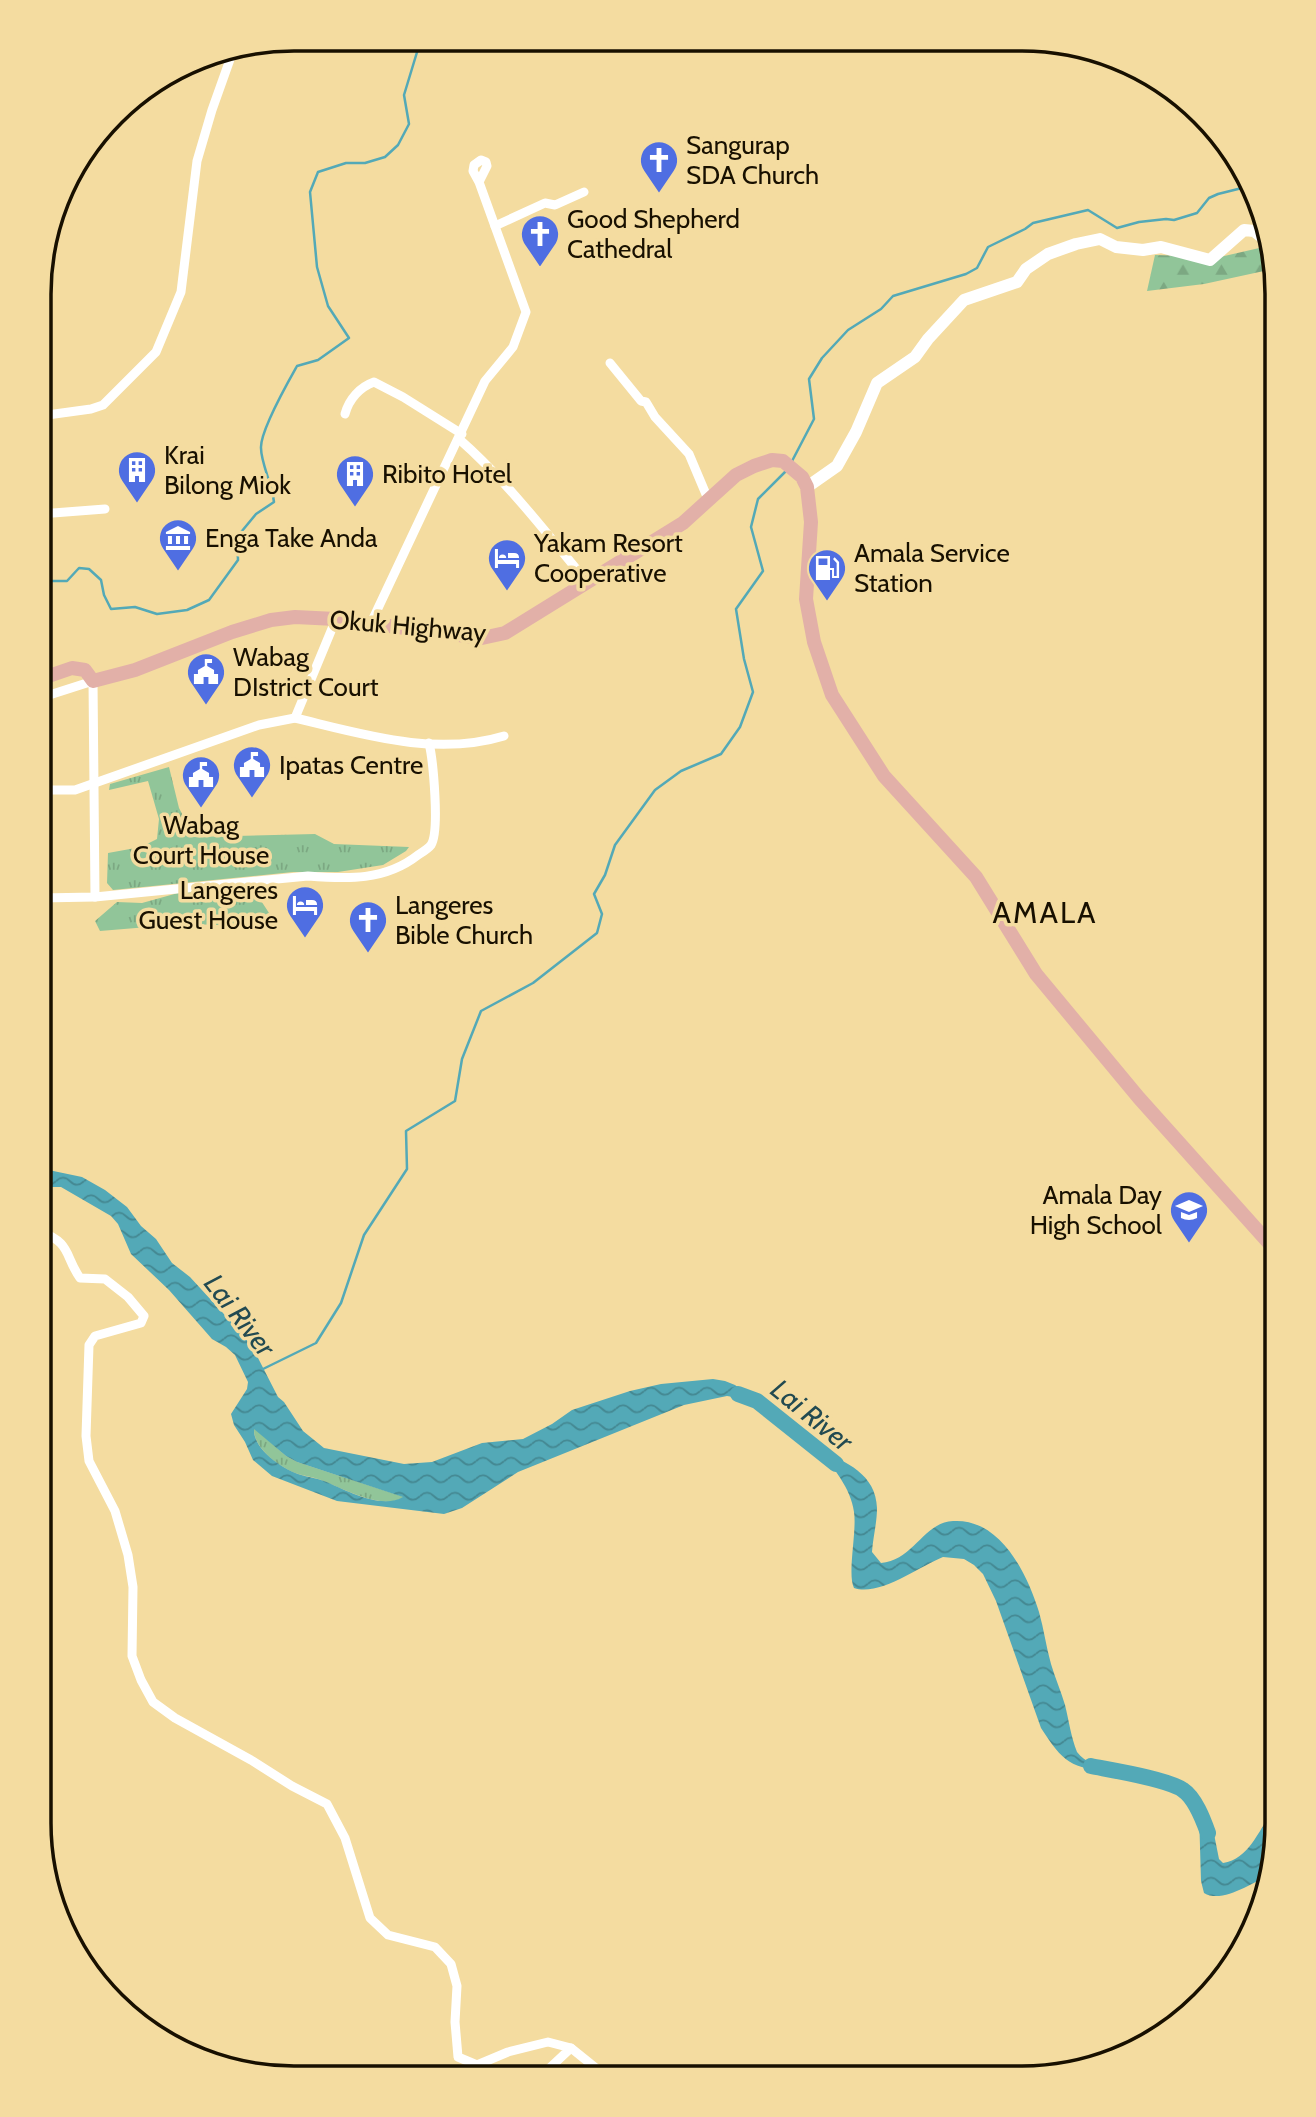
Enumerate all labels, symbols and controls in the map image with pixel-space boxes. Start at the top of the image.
place label: Sangurap SDA Church [686,129,819,191]
church icon: Sangurap SDA Church [638,139,680,194]
place label: Good Shepherd Cathedral [567,203,740,265]
church icon: Good Shepherd Cathedral [519,213,561,268]
place label: Krai Bilong Miok [164,439,291,501]
building icon: Krai Bilong Miok [116,449,158,504]
building icon: Ribito Hotel [334,453,376,508]
place label: Ribito Hotel [382,458,512,490]
museum icon: Enga Take Anda [157,517,199,572]
place label: Enga Take Anda [205,522,378,554]
place label: Yakam Resort Cooperative [533,527,683,589]
hotel icon: Yakam Resort Cooperative [486,537,528,592]
place label: Amala Service Station [854,537,1010,599]
fuel station icon: Amala Service Station [806,547,848,602]
street label: Okuk Highway [328,603,488,649]
place label: Wabag DIstrict Court [233,641,379,703]
public building icon: Wabag DIstrict Court [185,651,227,706]
public building icon: Ipatas Centre [231,744,273,799]
place label: Ipatas Centre [279,749,423,781]
public building icon: Wabag Court House [180,754,222,809]
place label: Wabag Court House [133,809,269,871]
place label: Langeres Guest House [138,874,278,936]
hotel icon: Langeres Guest House [284,884,326,939]
place label: Langeres Bible Church [395,889,533,951]
district label: AMALA [993,894,1097,931]
church icon: Langeres Bible Church [347,899,389,954]
place label: Amala Day High School [1030,1179,1162,1241]
school or university icon: Amala Day High School [1168,1189,1210,1244]
water label: Lai River [197,1267,284,1364]
water label: Lai River [764,1372,861,1459]

